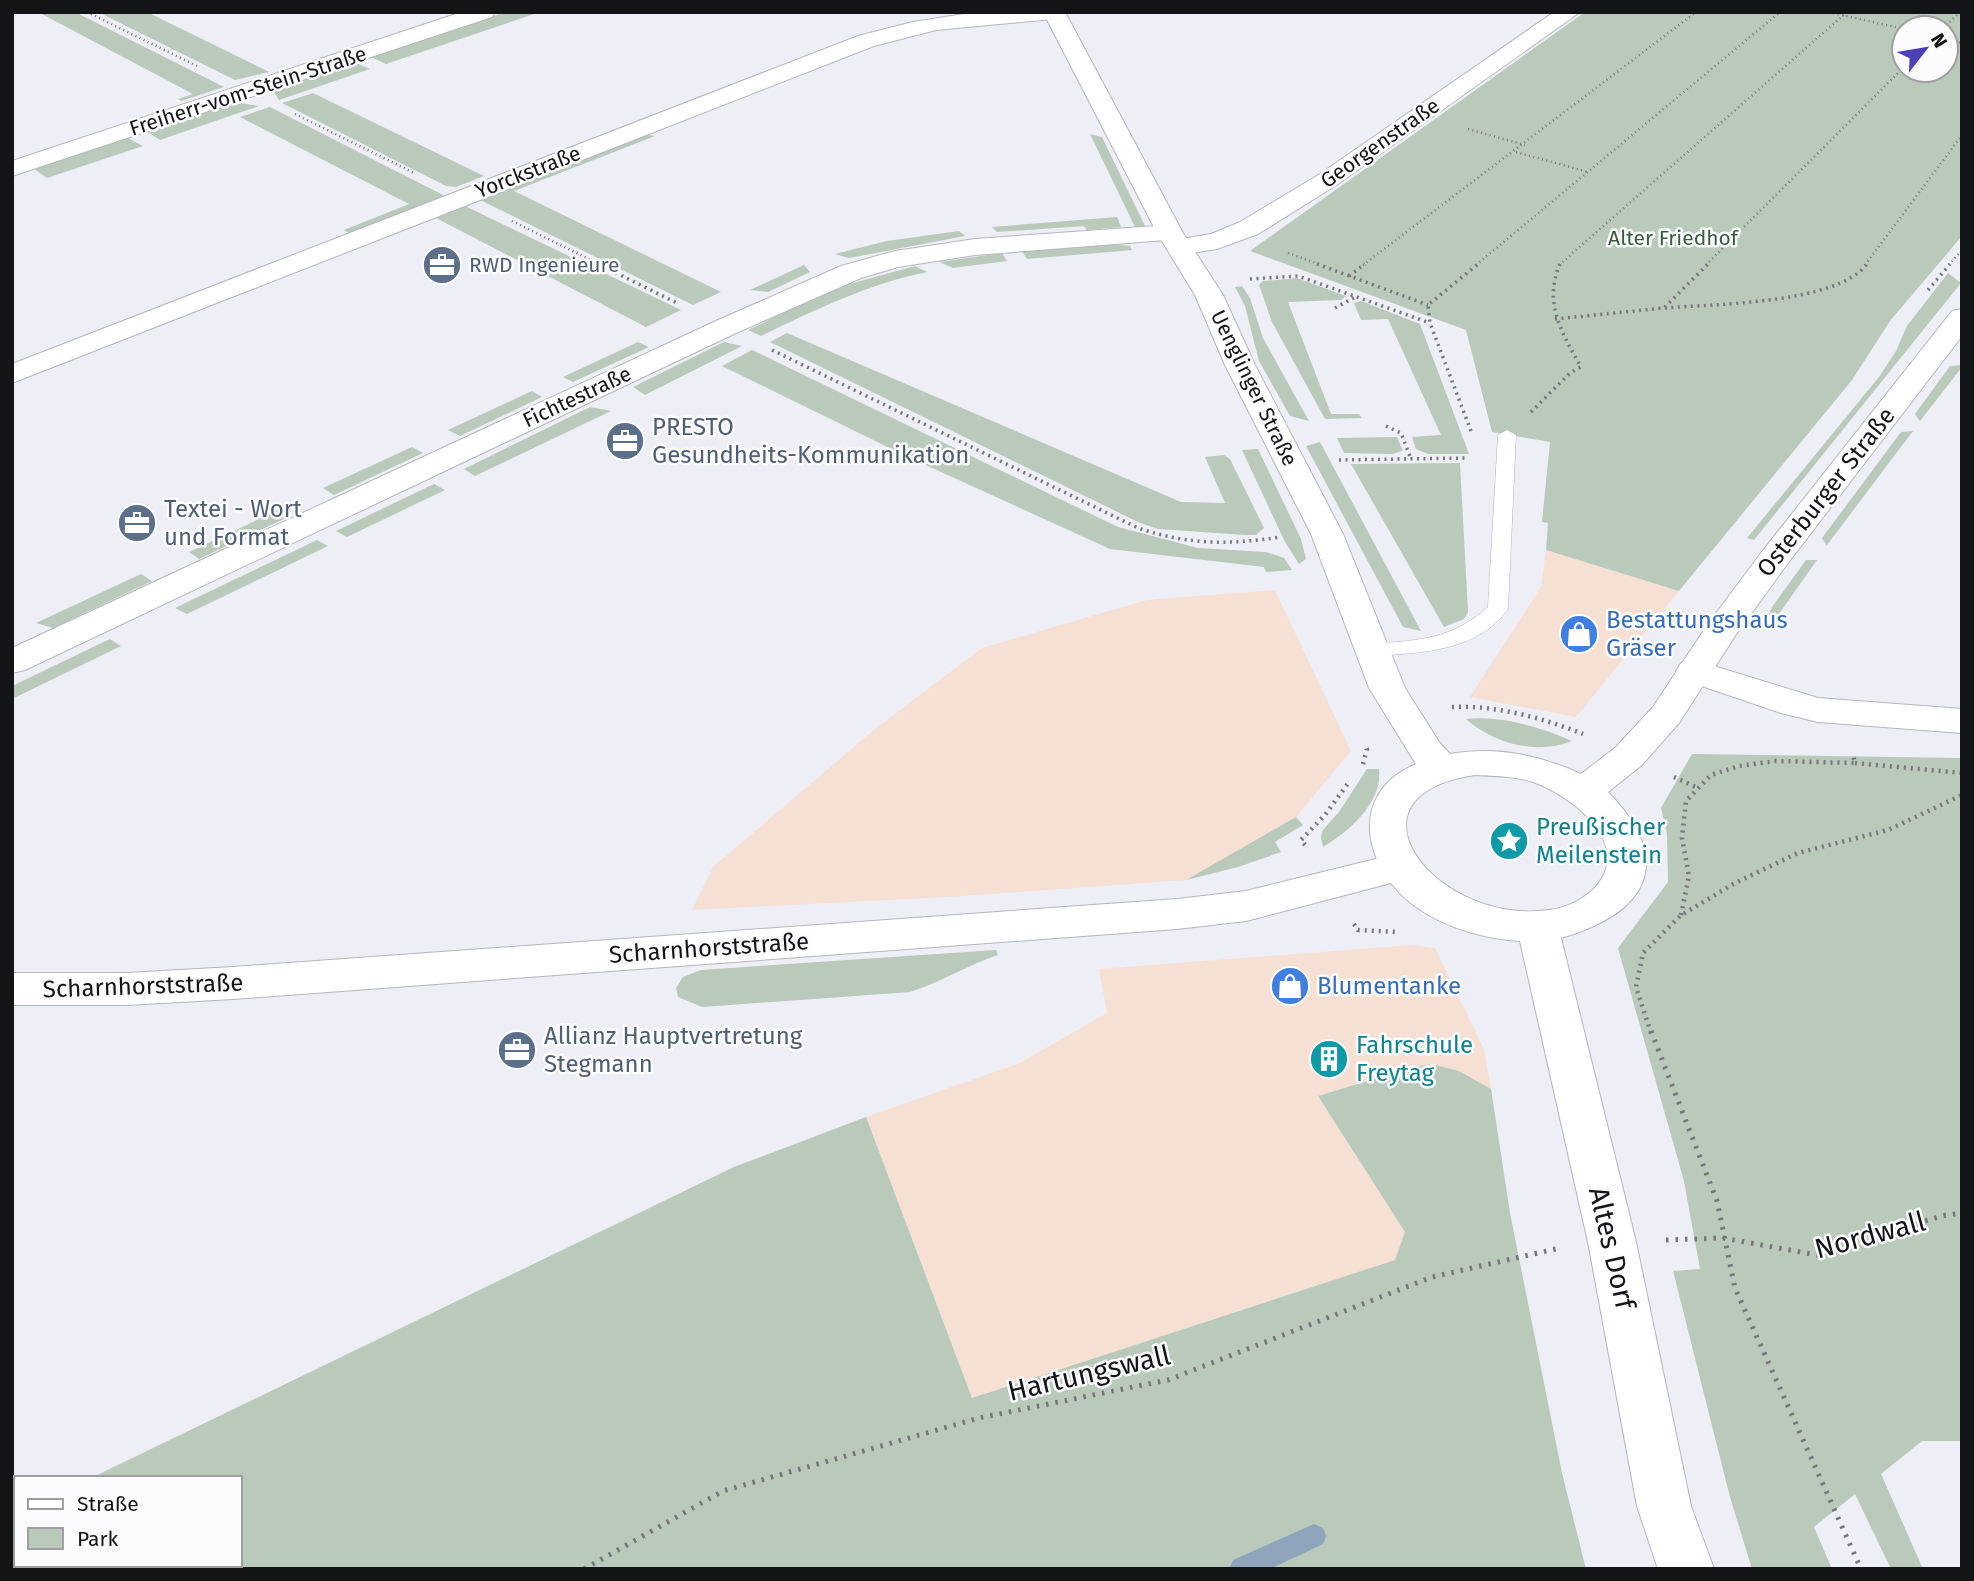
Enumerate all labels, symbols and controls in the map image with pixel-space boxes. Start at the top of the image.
north arrow [1890,14,1960,84]
text: N [1926,29,1952,52]
street label: Freiherr-vom-Stein-Straße [126,40,370,142]
street label: Georgenstraße [1316,92,1444,194]
street label: Yorckstraße [472,140,584,204]
park label: Alter Friedhof [1608,225,1740,251]
office icon: RWD Ingenieure [421,244,463,286]
place label: RWD Ingenieure [469,252,620,278]
street label: Uenglinger Straße [1205,306,1303,470]
street label: Fichtestraße [519,361,635,433]
street label: Osterburger Straße [1751,402,1901,582]
place label: PRESTO Gesundheits-Kommunikation [652,413,969,469]
office icon: PRESTO Gesundheits-Kommunikation [604,420,646,462]
place label: Textei - Wort und Format [164,495,302,551]
office icon: Textei - Wort und Format [116,502,158,544]
place label: Bestattungshaus Gräser [1606,606,1788,662]
shop icon: Bestattungshaus Gräser [1558,613,1600,655]
place label: Preußischer Meilenstein [1536,813,1666,869]
place icon: Preußischer Meilenstein [1488,820,1530,862]
street label: Scharnhorststraße [608,927,810,969]
shop icon: Blumentanke [1269,965,1311,1007]
street label: Scharnhorststraße [42,969,244,1003]
place label: Blumentanke [1317,972,1461,1000]
place label: Allianz Hauptvertretung Stegmann [544,1022,803,1078]
office icon: Allianz Hauptvertretung Stegmann [496,1029,538,1071]
place label: Fahrschule Freytag [1356,1031,1473,1087]
building icon: Fahrschule Freytag [1308,1038,1350,1080]
street label: Altes Dorf [1582,1184,1643,1315]
street label: Nordwall [1811,1204,1929,1266]
street label: Hartungswall [1004,1338,1174,1408]
legend [14,1476,242,1567]
text: Straße [77,1491,139,1517]
text: Park [77,1526,119,1552]

